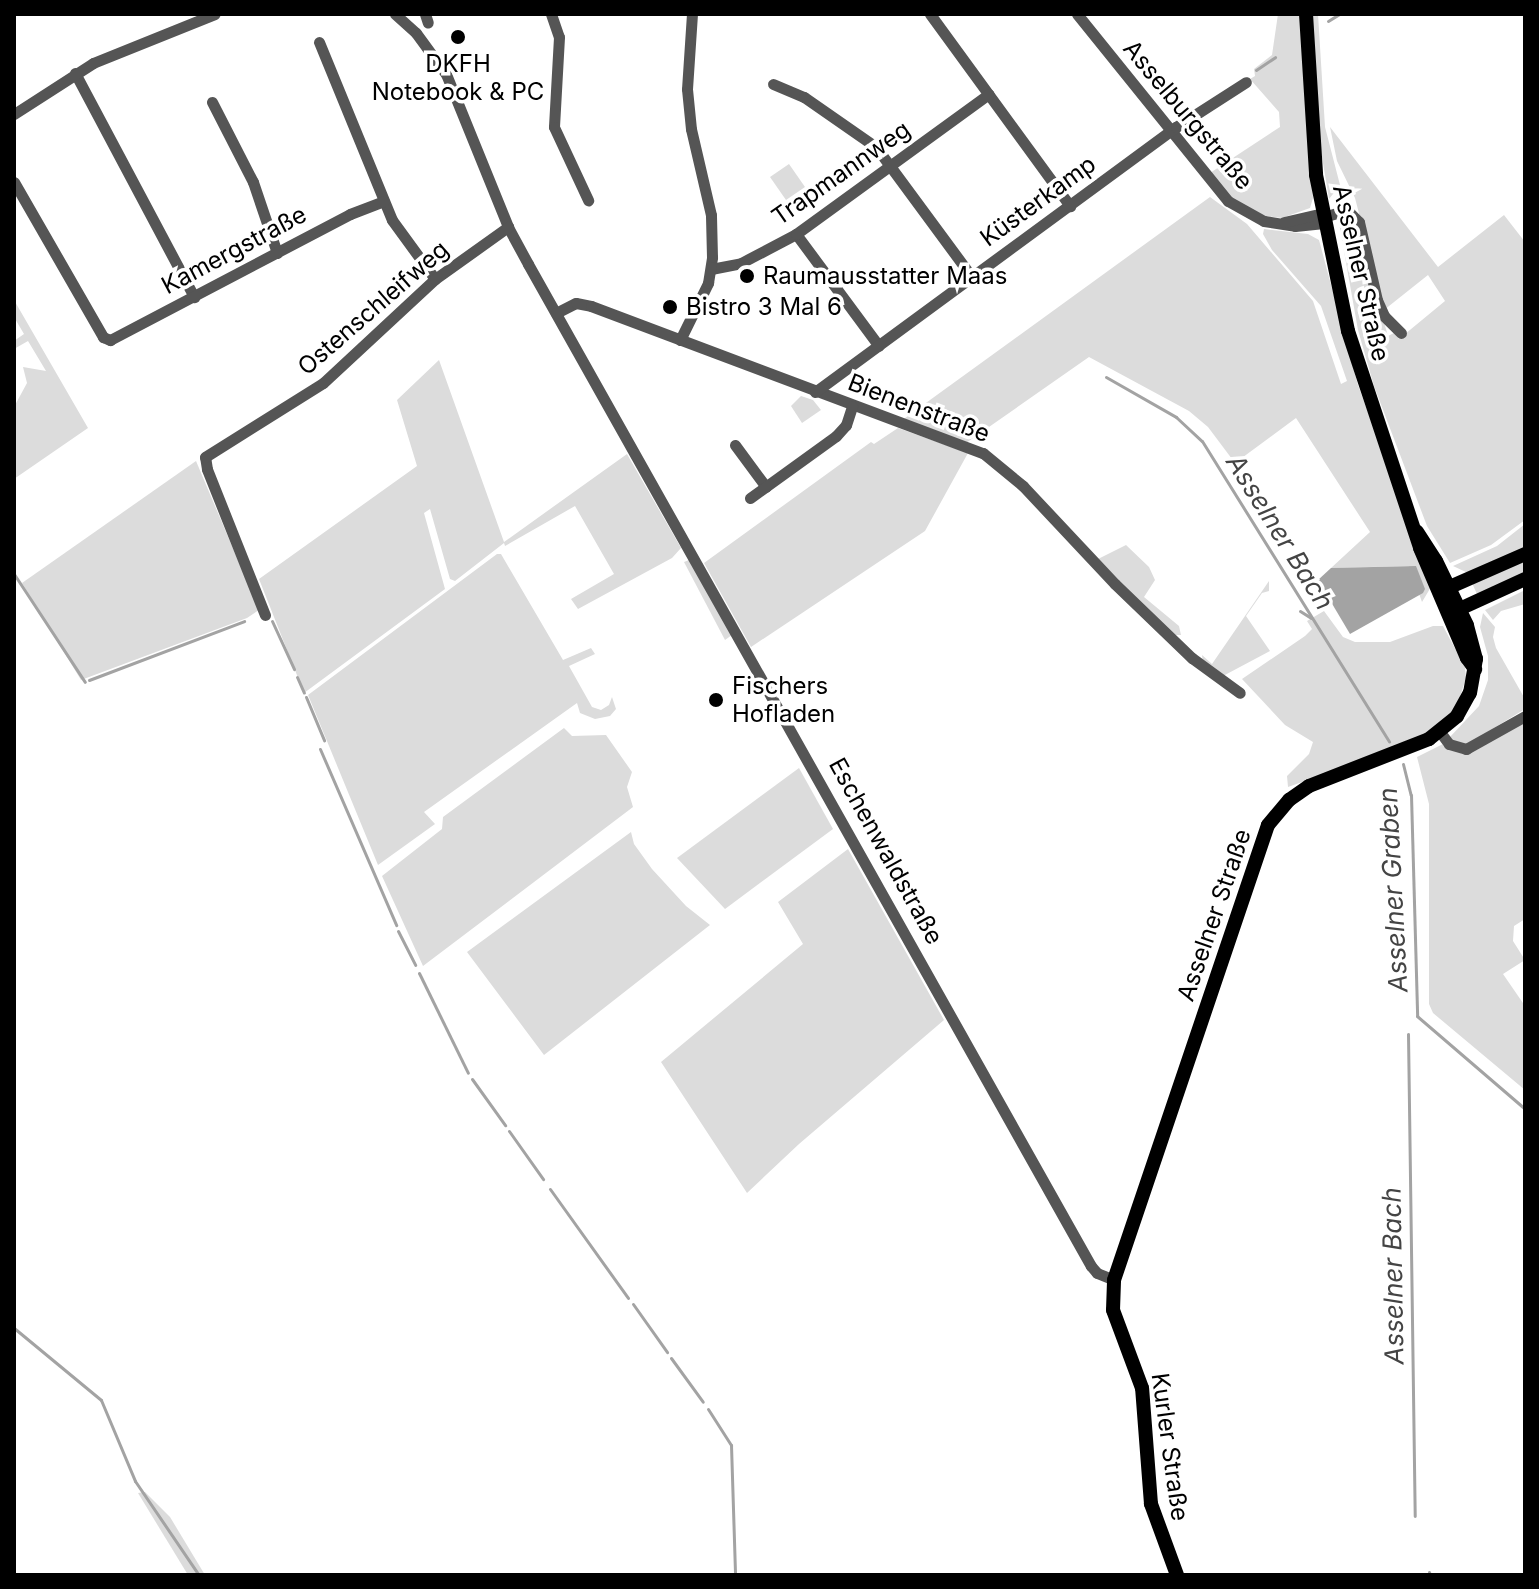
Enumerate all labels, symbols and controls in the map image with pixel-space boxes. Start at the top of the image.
marker: DKFH Notebook & PC [449,28,467,46]
street label: Asselburgstraße [1117,35,1259,195]
place label: DKFH Notebook & PC [372,50,544,106]
street label: Trapmannweg [766,115,916,231]
street label: Küsterkamp [975,150,1101,252]
street label: Asselner Straße [1327,182,1395,364]
street label: Kamergstraße [157,200,311,300]
street label: Ostenschleifweg [292,235,454,381]
place label: Raumausstatter Maas [763,262,1007,290]
marker: Raumausstatter Maas [738,267,756,285]
place label: Bistro 3 Mal 6 [686,293,842,321]
marker: Bistro 3 Mal 6 [661,298,679,316]
street label: Bienenstraße [844,368,994,448]
water label: Asselner Bach [1220,449,1340,615]
place label: Fischers Hofladen [732,672,835,728]
marker: Fischers Hofladen [707,691,725,709]
street label: Eschenwaldstraße [823,753,949,949]
water label: Asselner Graben [1372,787,1414,993]
street label: Asselner Straße [1171,825,1257,1005]
water label: Asselner Bach [1376,1187,1410,1365]
street label: Kurler Straße [1145,1371,1195,1523]

